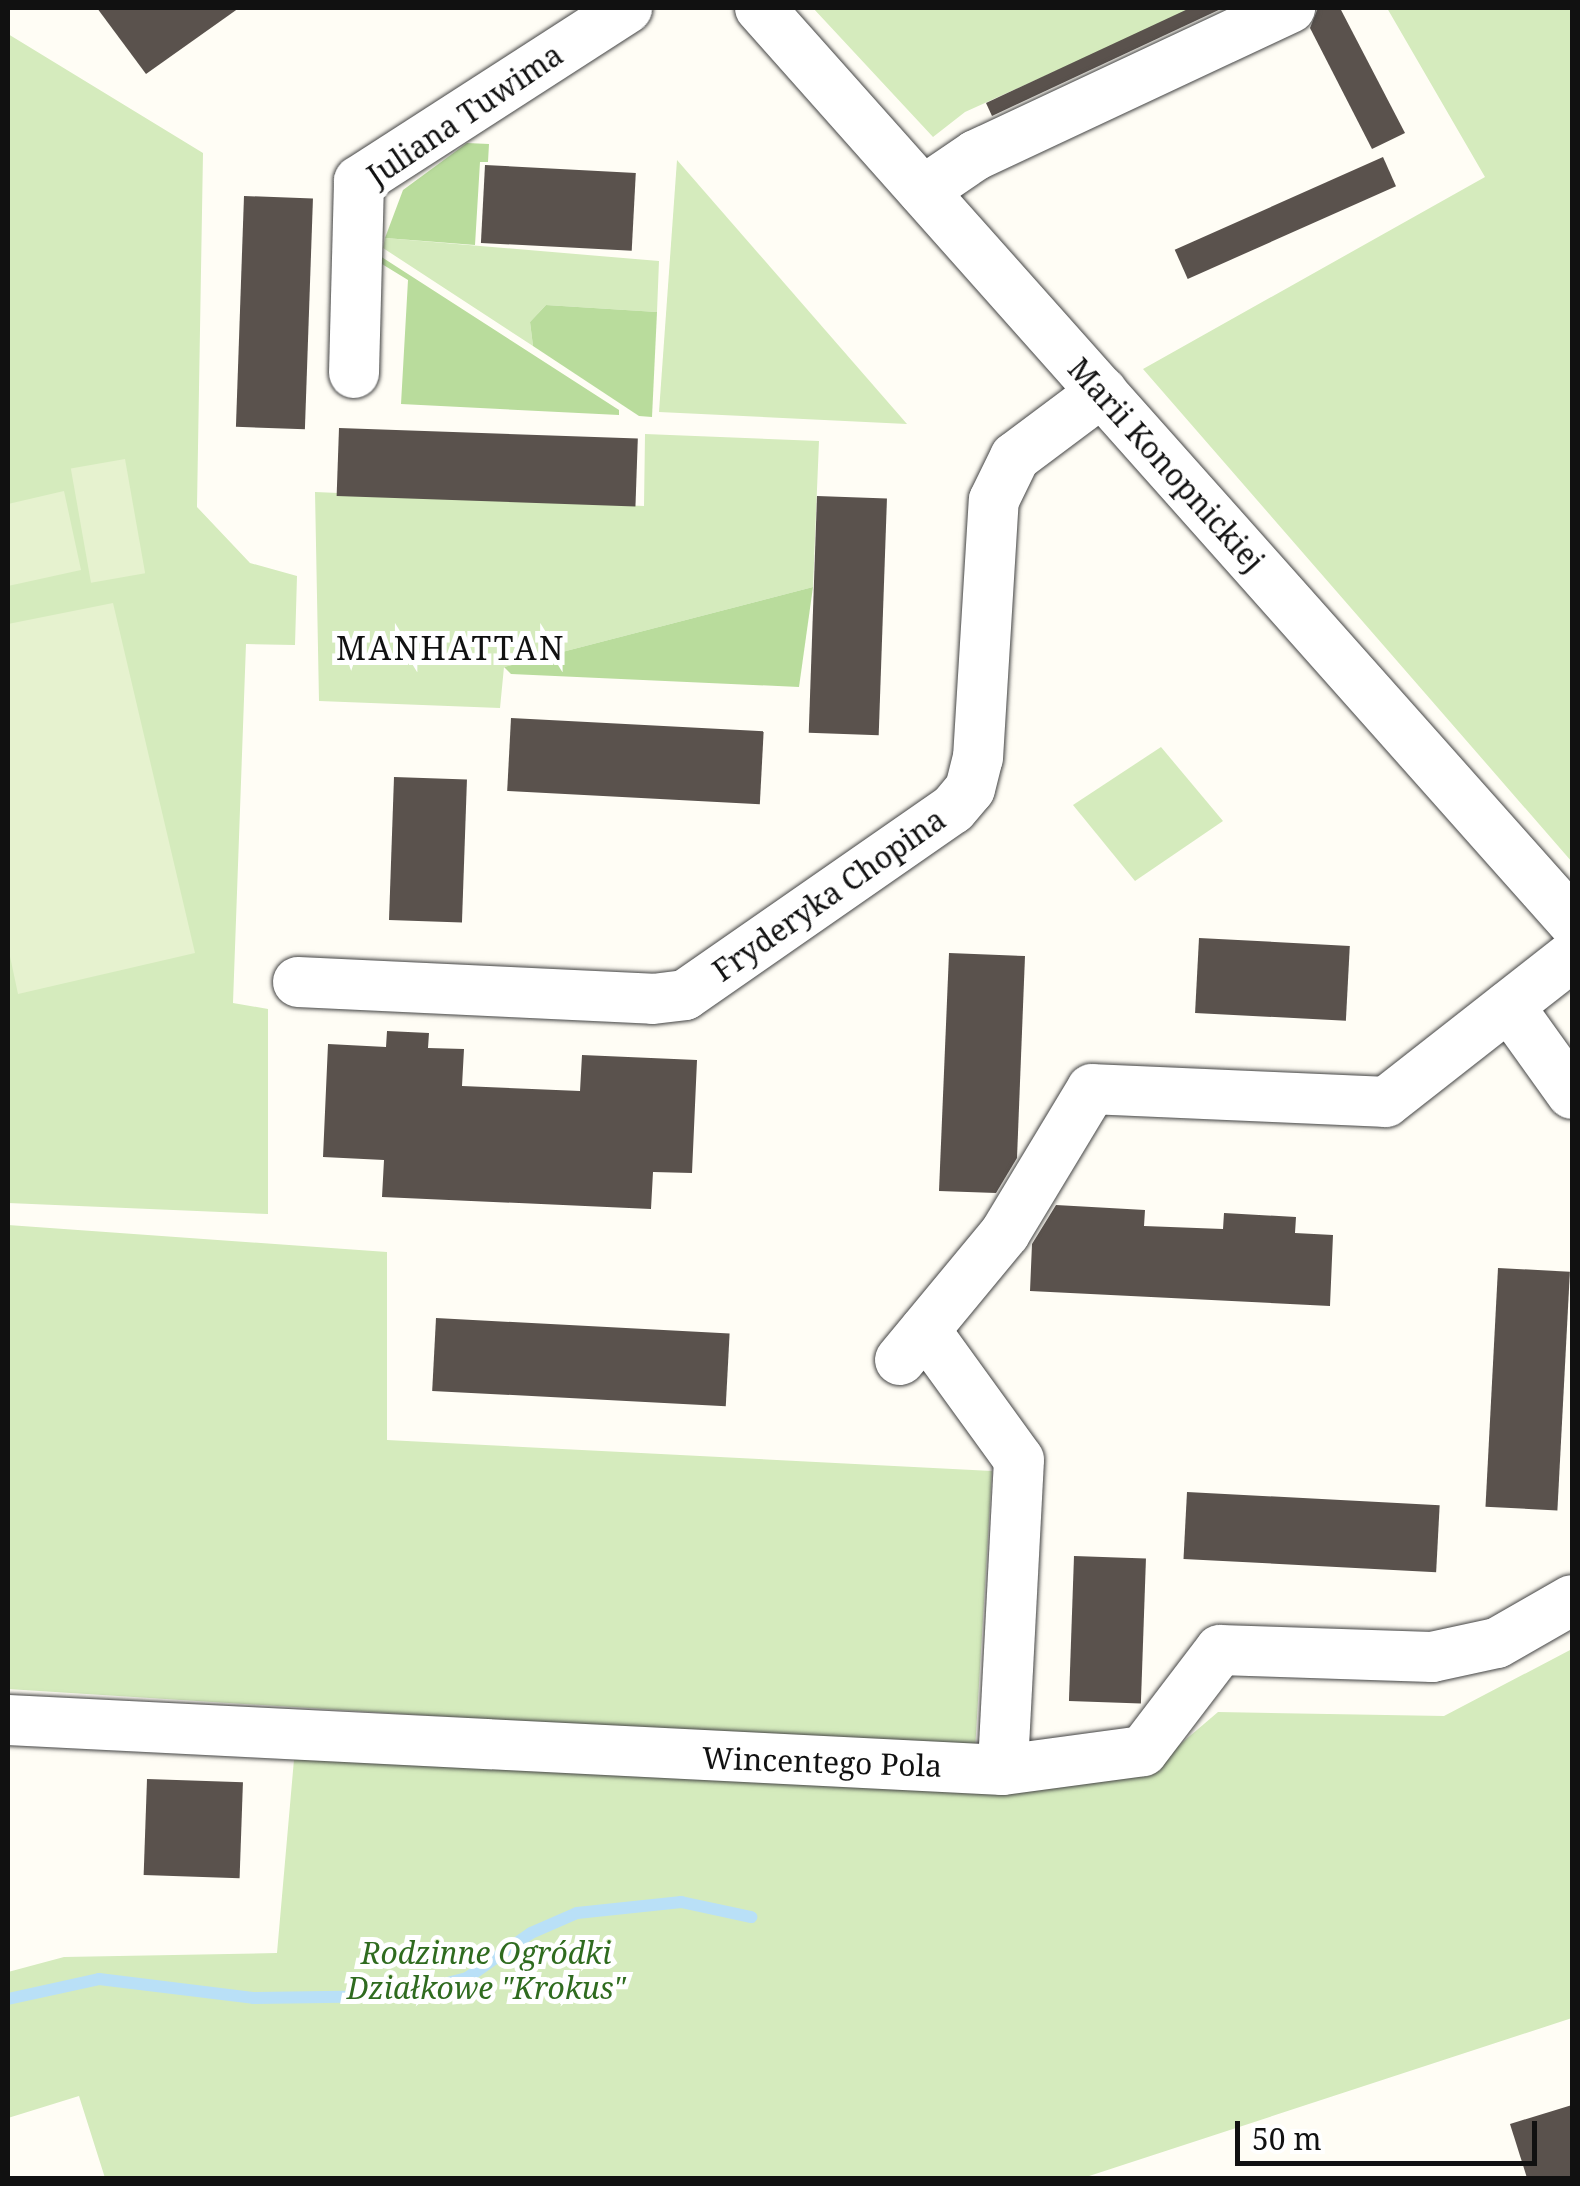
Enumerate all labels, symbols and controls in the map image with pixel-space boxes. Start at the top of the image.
street label: Juliana Tuwima [361,36,569,194]
street label: Marii Konopnickiej [1061,351,1271,579]
district label: MANHATTAN [336,629,566,667]
street label: Fryderyka Chopina [706,801,952,989]
street label: Wincentego Pola [701,1740,943,1784]
park label: Rodzinne Ogródki Działkowe "Krokus" [347,1935,625,2006]
scale bar [1240,2101,1542,2163]
text: 50 m [1252,2118,1322,2159]

